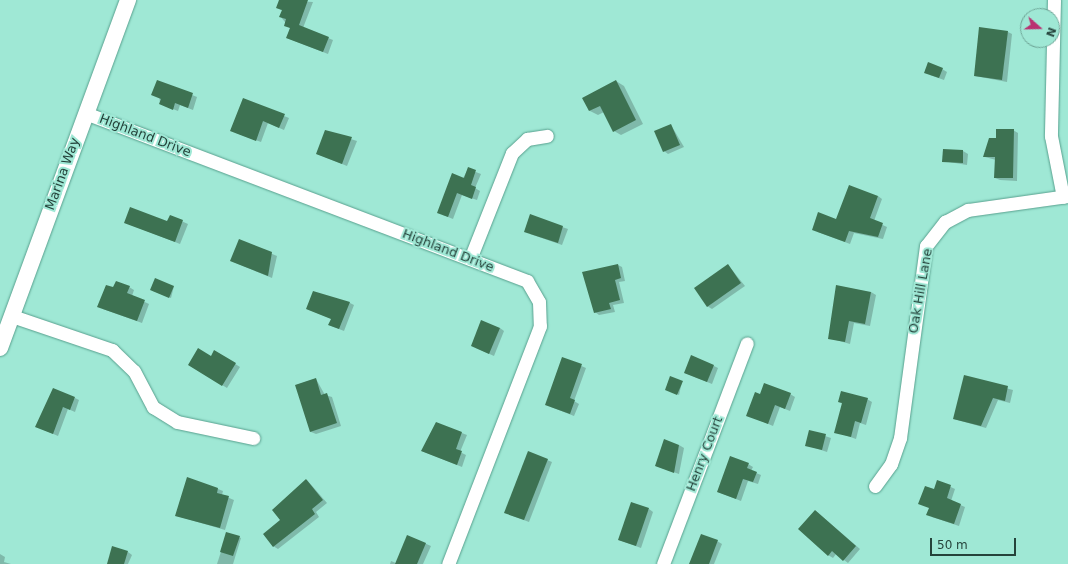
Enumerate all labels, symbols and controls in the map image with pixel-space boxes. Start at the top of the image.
north arrow [1020,8,1060,48]
text: N [1043,25,1058,38]
street label: Highland Drive [97,111,193,161]
street label: Marina Way [43,136,83,212]
street label: Highland Drive [400,226,496,276]
street label: Oak Hill Lane [906,247,936,335]
street label: Henry Court [684,414,726,494]
scale bar [932,530,1018,556]
text: 50 m [937,538,968,552]

